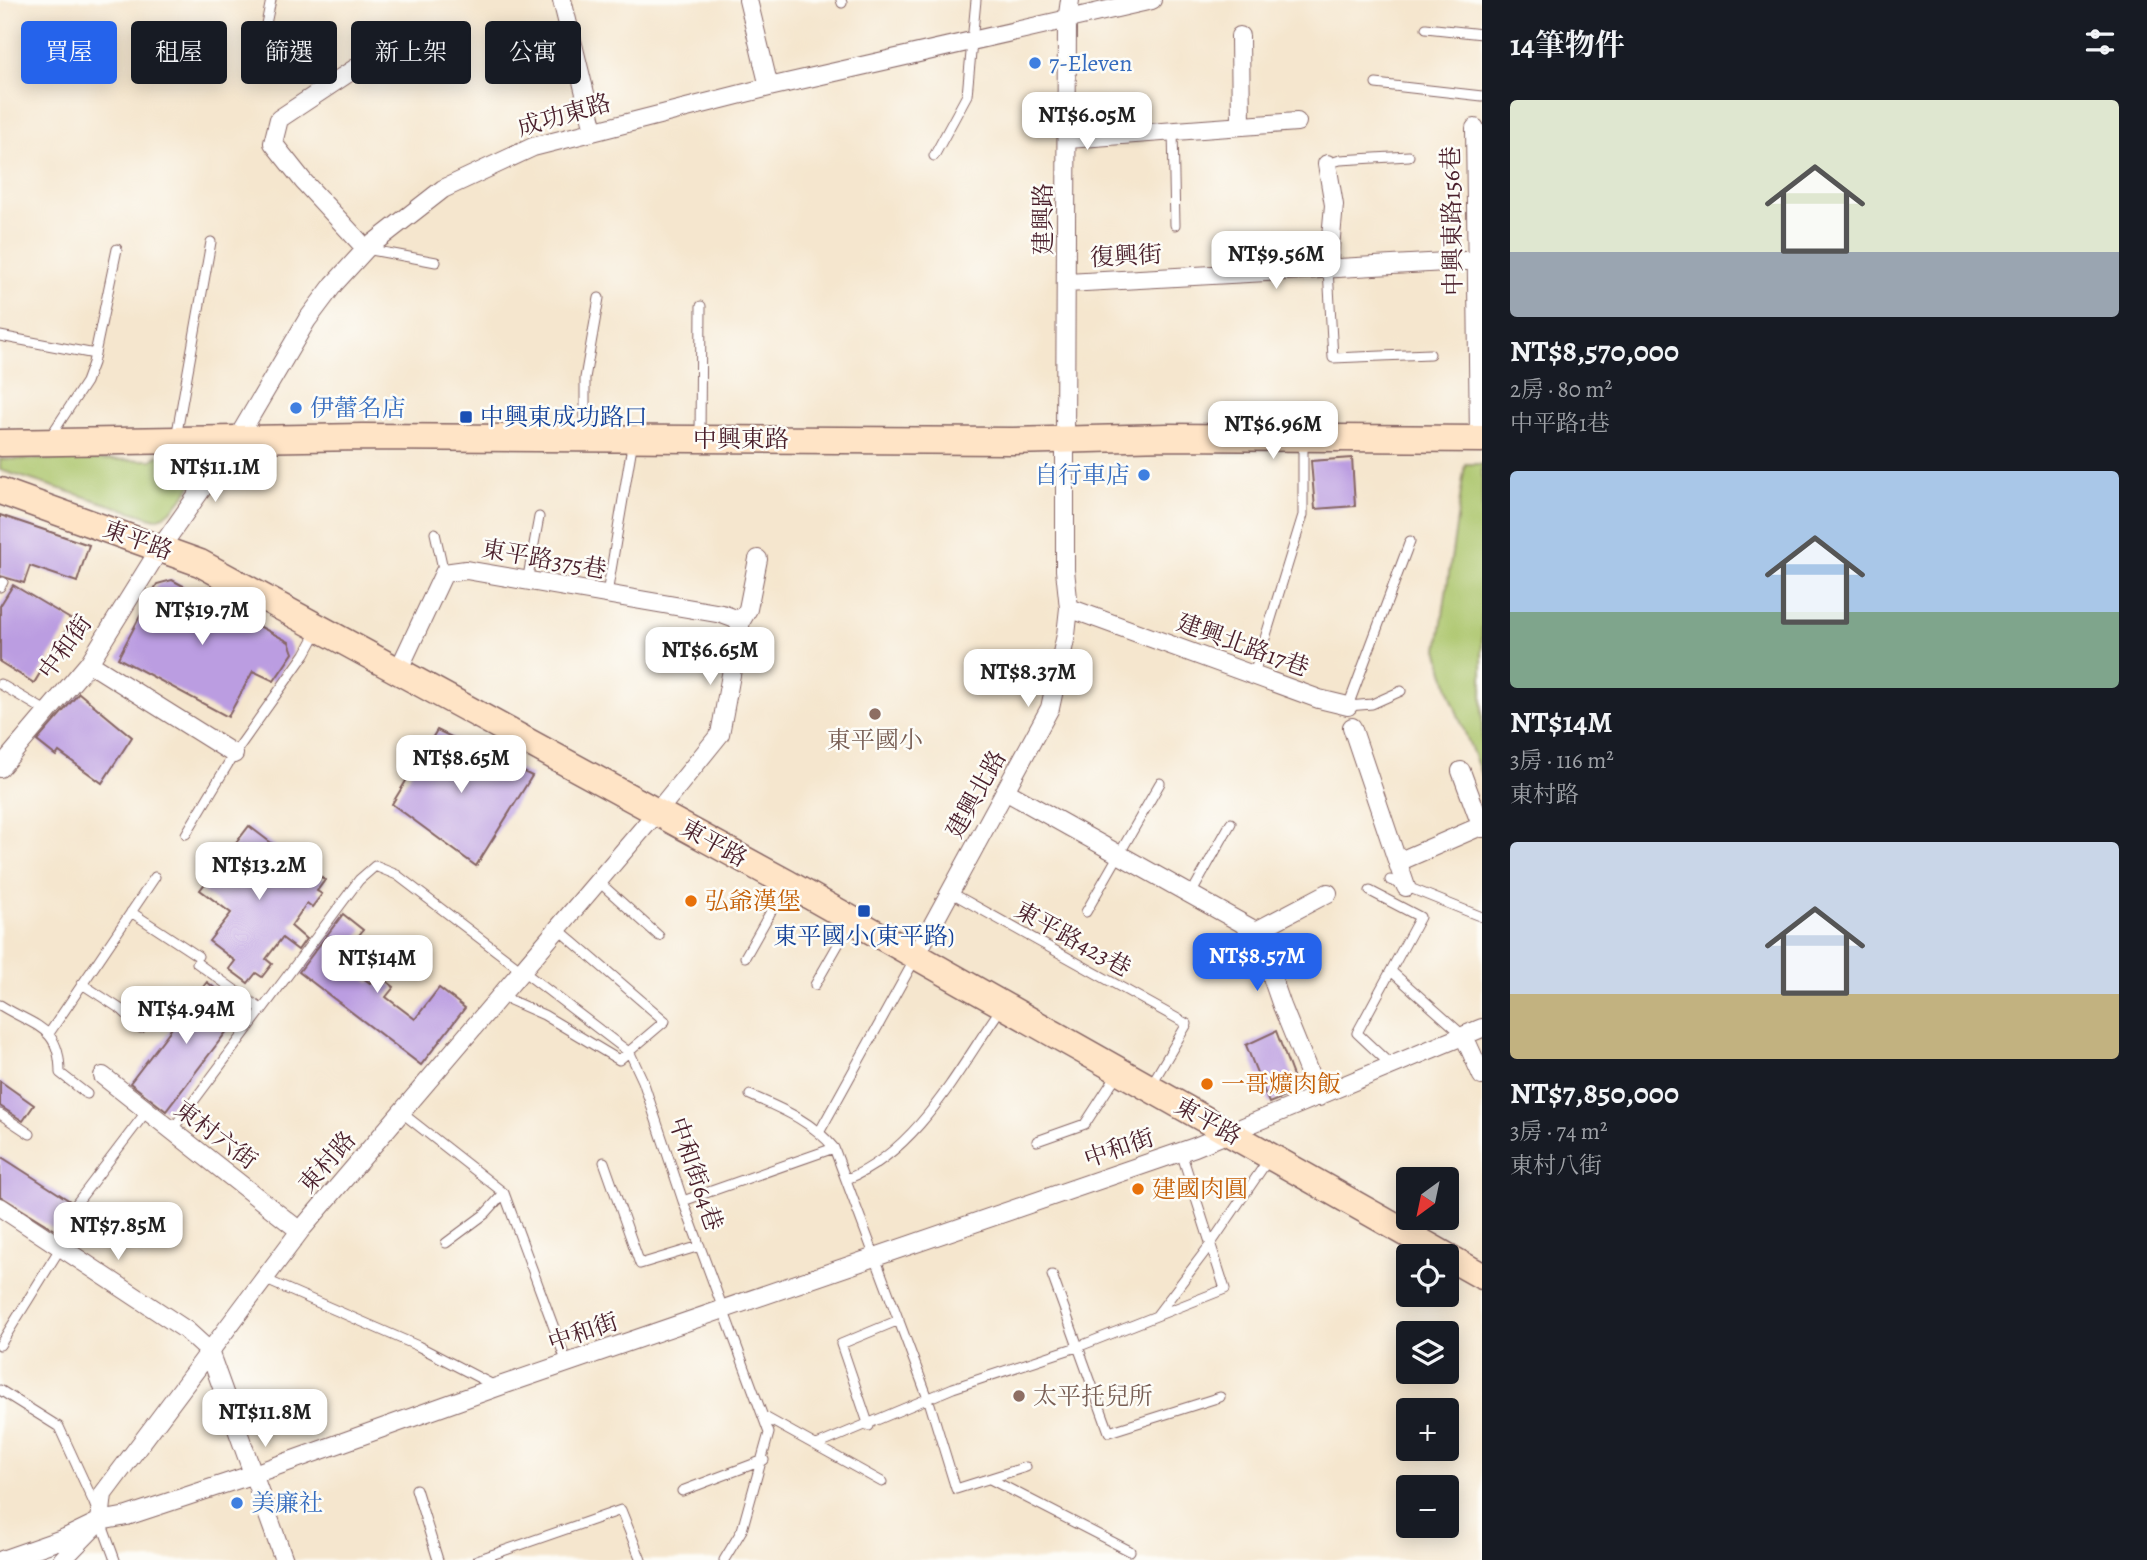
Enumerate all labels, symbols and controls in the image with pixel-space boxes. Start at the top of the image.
chip: 買屋 [21,21,117,84]
chip: 租屋 [131,21,227,84]
chip: 篩選 [241,21,337,84]
chip: 新上架 [351,21,471,84]
chip: 公寓 [485,21,581,84]
icon: filters [2081,23,2119,61]
text: 14筆物件 [1510,25,1625,65]
place label: 7-Eleven [1049,47,1132,79]
marker: 7-Eleven [1027,55,1043,71]
street label: 成功東路 [513,86,615,144]
pin: NT$6.05M [1015,92,1159,152]
text: NT$6.05M [1038,99,1136,130]
street label: 中興東路156巷 [1435,146,1469,296]
icon: home [1752,146,1878,272]
street label: 建興路 [1027,183,1059,255]
pin: NT$9.56M [1204,232,1348,291]
street label: 復興街 [1089,238,1163,274]
text: NT$9.56M [1227,238,1325,269]
text: NT$8,570,000 [1510,331,1679,371]
text: 2房 · 80 m² [1510,374,1612,405]
place label: 伊蕾名店 [310,392,406,424]
marker: 伊蕾名店 [288,400,304,416]
place label: 中興東成功路口 [480,401,648,433]
pin: NT$6.96M [1201,402,1345,461]
text: NT$6.96M [1224,408,1322,439]
text: 中平路1巷 [1510,408,1610,439]
marker: 中興東成功路口 [458,409,474,425]
street label: 中興東路 [693,423,789,455]
pin: NT$11.1M [143,444,287,504]
text: NT$11.1M [170,451,260,482]
place label: 自行車店 [1034,459,1130,491]
marker: 自行車店 [1136,467,1152,483]
street label: 東平路 [99,513,177,567]
icon: home [1752,517,1878,643]
street label: 東平路375巷 [479,532,609,586]
pin: NT$19.7M [130,588,274,647]
text: NT$19.7M [155,594,249,625]
street label: 建興北路17巷 [1173,606,1313,684]
street label: 中和街 [31,608,99,686]
pin: NT$6.65M [638,628,782,687]
text: NT$6.65M [661,634,759,665]
pin: NT$8.37M [956,650,1100,709]
text: NT$8.37M [980,656,1076,687]
text: NT$14M [1510,702,1613,742]
marker: 東平國小 [867,706,883,722]
place label: 東平國小 [827,724,923,756]
pin: NT$8.65M [389,736,533,795]
text: NT$8.65M [412,742,510,773]
street label: 建興北路 [939,744,1013,844]
text: 3房 · 116 m² [1510,745,1614,776]
text: 東村路 [1510,779,1579,810]
street label: 東平路 [675,812,753,874]
pin: NT$13.2M [187,842,331,902]
text: NT$13.2M [211,849,307,880]
place label: 弘爺漢堡 [705,885,801,917]
icon: home [1752,888,1878,1014]
marker: 弘爺漢堡 [683,893,699,909]
street label: 東平路423巷 [1009,894,1137,984]
marker: 東平國小(東平路) [856,903,872,919]
place label: 東平國小(東平路) [773,920,955,952]
pin: NT$8.57M [1185,934,1329,993]
pin: NT$14M [320,936,434,995]
text: NT$8.57M [1209,940,1305,971]
text: NT$14M [338,942,416,973]
pin: NT$4.94M [114,986,258,1046]
text: NT$4.94M [137,993,235,1024]
place label: 一哥爌肉飯 [1221,1068,1341,1100]
text: NT$7,850,000 [1510,1073,1679,1113]
marker: 一哥爌肉飯 [1199,1076,1215,1092]
street label: 東平路 [1169,1090,1247,1152]
street label: 東村六街 [168,1093,264,1177]
street label: 中和街64巷 [662,1113,730,1235]
text: 3房 · 74 m² [1510,1116,1608,1147]
street label: 中和街 [1080,1121,1158,1175]
street label: 東村路 [291,1124,363,1200]
text: 東村八街 [1510,1150,1602,1181]
north arrow [1396,1167,1460,1230]
map controls [1396,1167,1459,1538]
place label: 建國肉圓 [1152,1173,1248,1205]
marker: 建國肉圓 [1130,1181,1146,1197]
pin: NT$7.85M [46,1202,190,1262]
text: NT$7.85M [70,1209,166,1240]
button: locate [1396,1244,1459,1307]
street label: 中和街 [544,1305,622,1359]
button: layers [1396,1321,1459,1384]
place label: 太平托兒所 [1033,1380,1153,1412]
marker: 太平托兒所 [1011,1388,1027,1404]
pin: NT$11.8M [193,1390,337,1449]
text: NT$11.8M [218,1396,312,1427]
button: + [1396,1398,1459,1461]
button: − [1396,1475,1459,1538]
place label: 美廉社 [251,1487,323,1519]
marker: 美廉社 [229,1495,245,1511]

